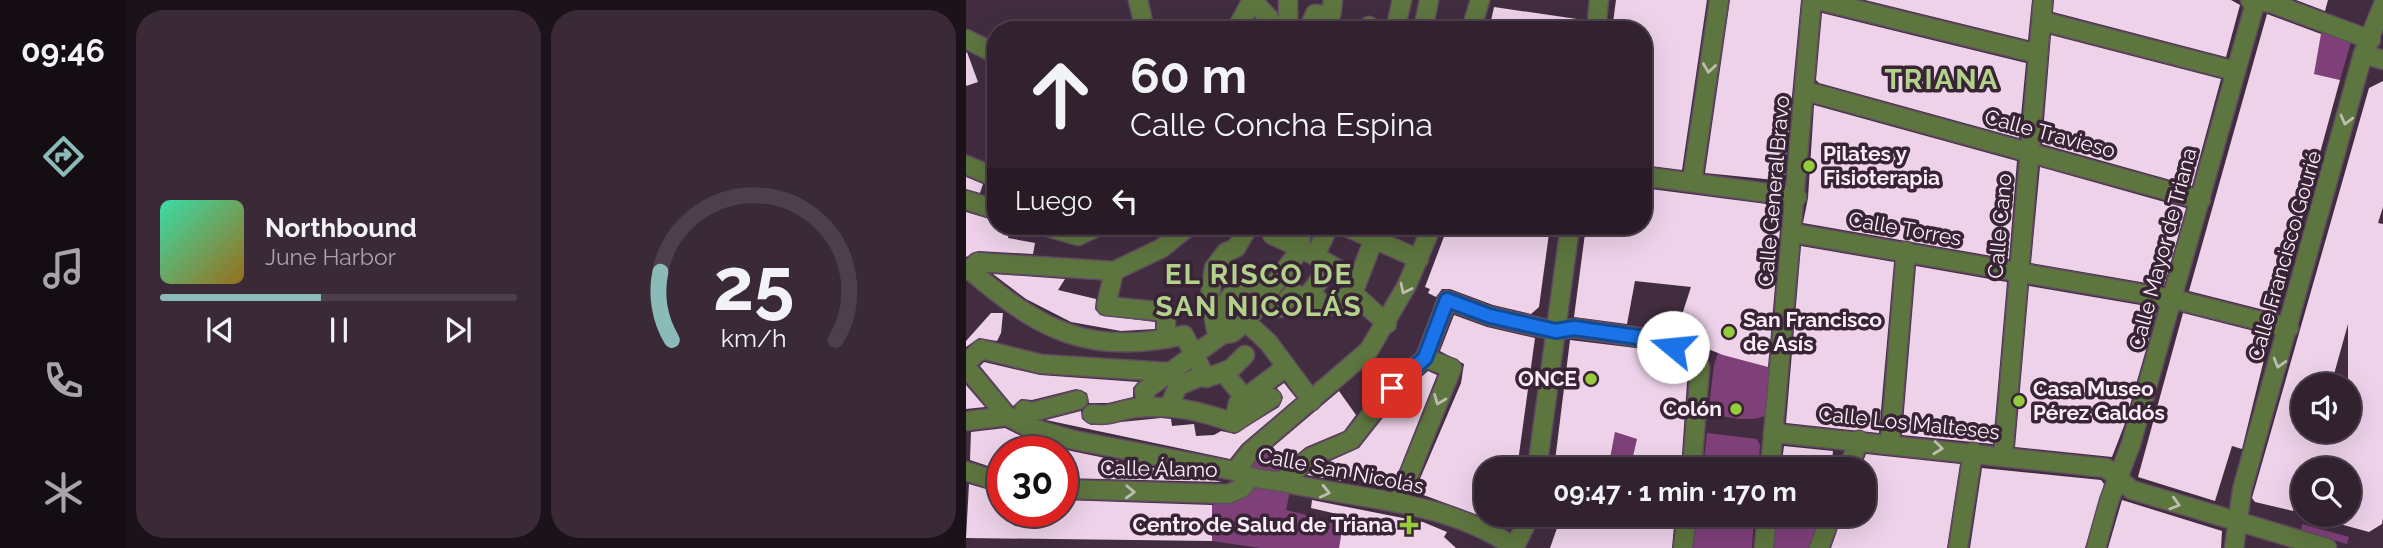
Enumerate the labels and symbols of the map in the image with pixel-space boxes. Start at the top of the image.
one-way arrow [1702,62,1717,73]
district label: TRIANA [1885,63,1999,96]
street label: Calle General Bravo [1753,94,1794,288]
street label: Calle Travieso [1982,104,2118,163]
one-way arrow [2340,114,2354,126]
place label: Pilates y Fisioterapia [1823,141,1940,190]
street label: Calle Mayor de Triana [2123,145,2202,353]
street label: Calle Francisco Gourié [2243,148,2326,364]
marker: Pilates y Fisioterapia [1801,158,1817,174]
street label: Calle Cano [1982,172,2017,280]
street label: Calle Torres [1847,206,1963,251]
district label: EL RISCO DE SAN NICOLÁS [1155,258,1363,323]
one-way arrow [1400,282,1414,294]
place label: San Francisco de Asís [1743,307,1882,356]
position arrow [1636,310,1710,384]
marker: San Francisco de Asís [1721,324,1737,340]
one-way arrow [2272,357,2287,369]
pin [1362,358,1422,418]
place label: ONCE [1518,366,1577,391]
marker: ONCE [1583,371,1599,387]
place label: Casa Museo Pérez Galdós [2033,376,2165,425]
one-way arrow [1433,393,1447,406]
marker: Casa Museo Pérez Galdós [2011,393,2027,409]
place label: Colón [1663,396,1722,421]
marker: Colón [1728,401,1744,417]
street label: Calle Los Malteses [1817,401,2001,444]
speed limit sign: 30 [987,436,1078,527]
one-way arrow [1933,440,1944,455]
street label: Calle San Nicolás [1256,442,1426,499]
street label: Calle Álamo [1100,455,1218,482]
one-way arrow [1319,483,1331,498]
one-way arrow [1125,485,1136,500]
one-way arrow [2169,495,2181,510]
place label: Centro de Salud de Triana [1133,512,1393,537]
marker: Centro de Salud de Triana [1399,515,1419,535]

